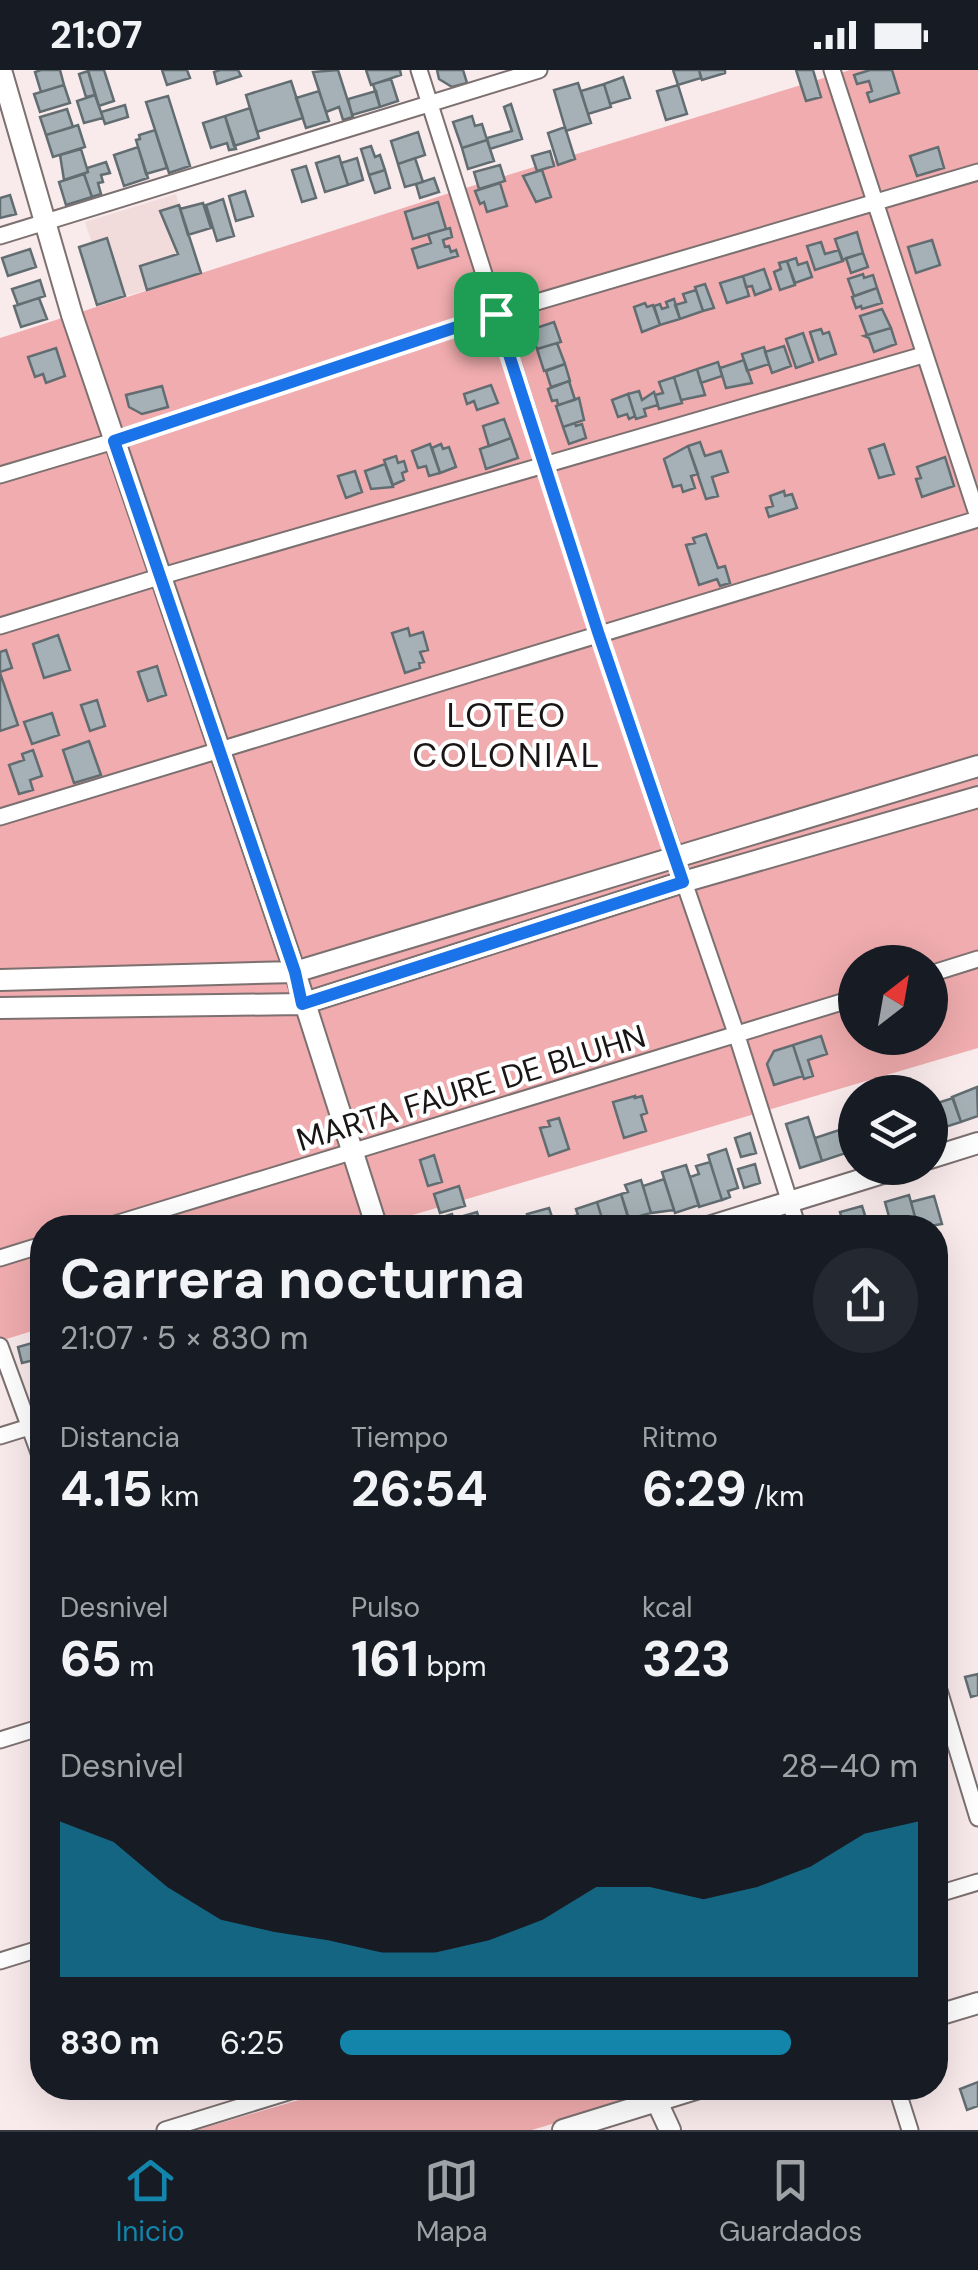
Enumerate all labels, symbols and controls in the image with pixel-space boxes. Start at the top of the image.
text: 21:07 [50,10,142,60]
pin [454,272,539,357]
icon: arrive [469,287,524,342]
district label: LOTEO COLONIAL [412,692,602,778]
north arrow [838,945,948,1055]
map controls [838,945,948,1185]
street label: MARTA FAURE DE BLUHN [291,1015,651,1161]
button: layers [838,1075,948,1185]
text: Carrera nocturna [60,1243,525,1315]
button: share [813,1248,918,1353]
text: 21:07 · 5 × 830 m [60,1317,308,1359]
text: Distancia [60,1419,180,1456]
text: Tiempo [351,1419,448,1456]
text: Ritmo [642,1419,718,1456]
text: 4.15 [60,1456,153,1522]
text: 26:54 [351,1456,488,1522]
text: 6:29 [642,1456,747,1522]
text: km [153,1478,199,1515]
text: /km [747,1478,804,1515]
text: Desnivel [60,1589,168,1626]
text: Pulso [351,1589,420,1626]
text: kcal [642,1589,693,1626]
text: 65 [60,1626,122,1692]
text: 161 [351,1626,419,1692]
text: 323 [642,1626,731,1692]
text: m [122,1648,154,1685]
text: bpm [419,1648,487,1685]
text: Desnivel [60,1745,184,1787]
text: 28–40 m [781,1745,918,1787]
text: 830 m [60,2022,160,2064]
text: 6:25 [220,2022,285,2064]
tab: Inicio [116,2153,184,2250]
tab: Mapa [416,2153,487,2250]
tab: Guardados [719,2153,862,2250]

